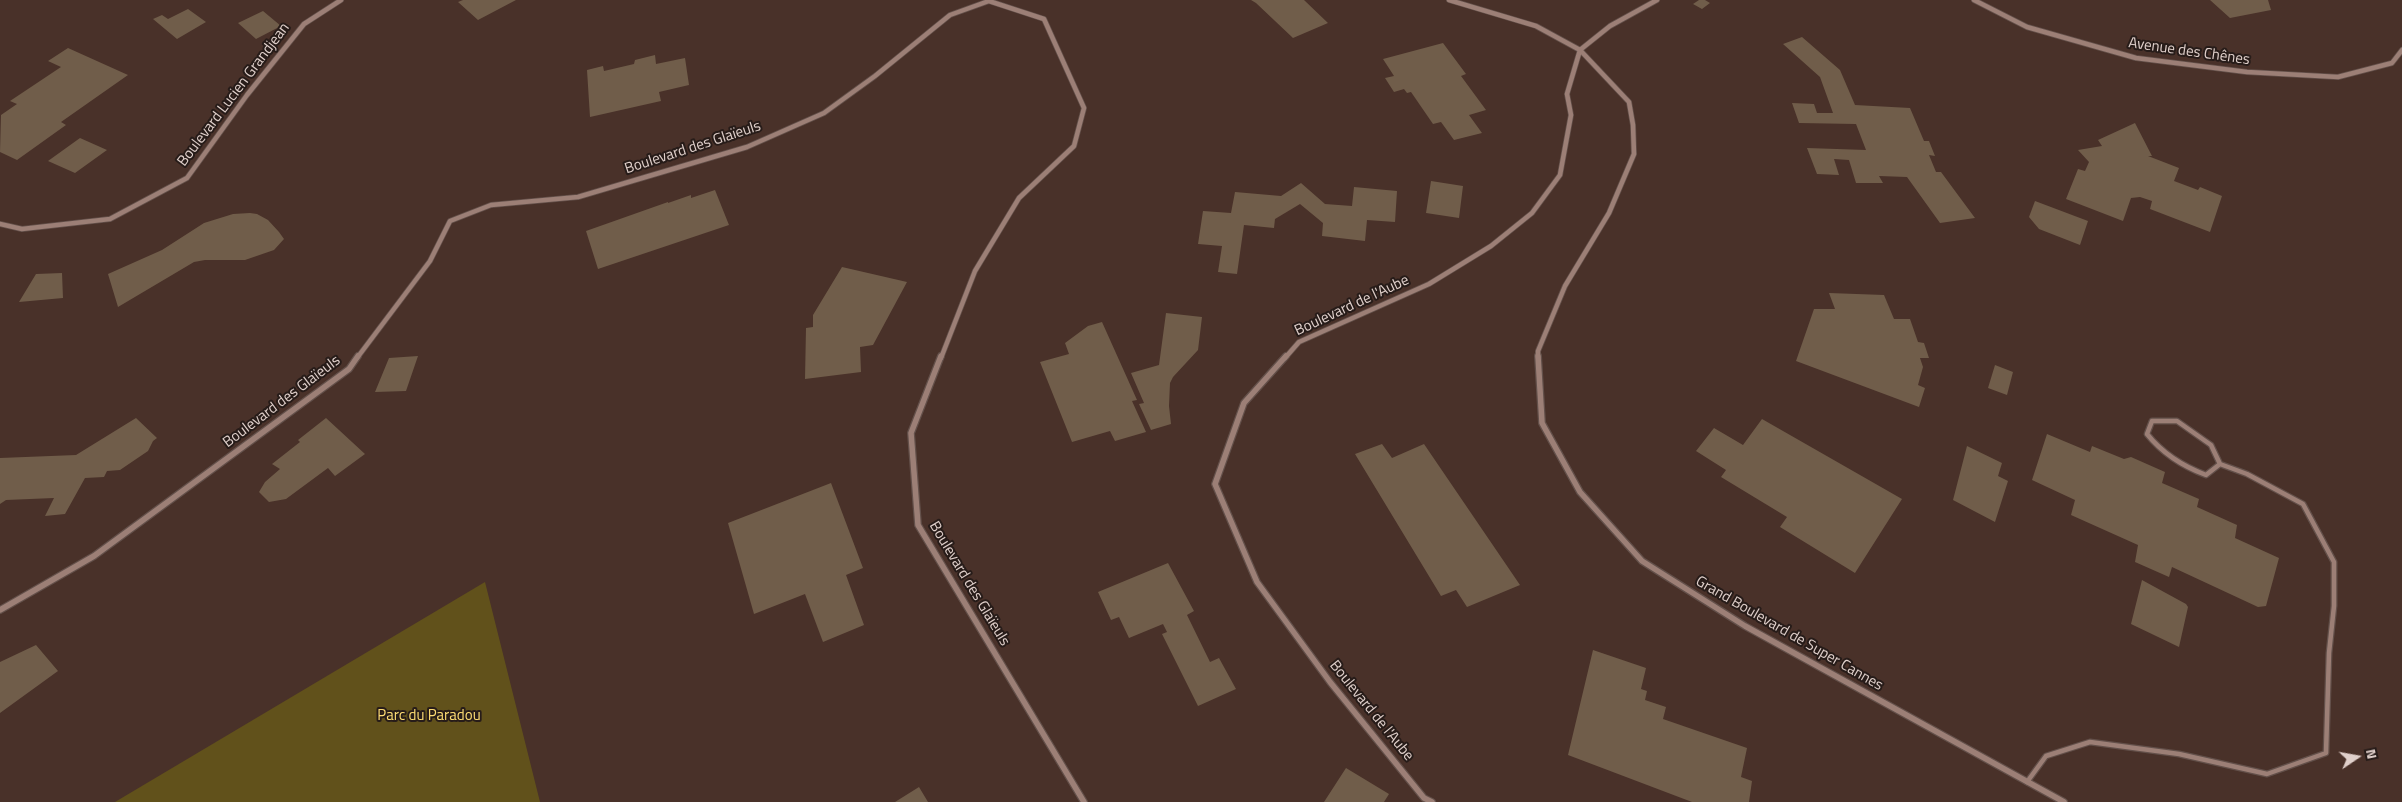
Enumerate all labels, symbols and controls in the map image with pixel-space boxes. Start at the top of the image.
street label: Boulevard Lucien Grandjean [174,20,294,170]
street label: Avenue des Chênes [2127,35,2251,69]
street label: Boulevard des Glaïeuls [623,117,763,179]
street label: Boulevard de l'Aube [1292,272,1412,340]
street label: Boulevard des Glaïeuls [220,352,344,452]
street label: Boulevard des Glaïeuls [925,518,1013,650]
street label: Grand Boulevard de Super Cannes [1692,573,1886,695]
street label: Boulevard de l'Aube [1325,657,1417,765]
park label: Parc du Paradou [377,707,481,725]
north arrow [2332,732,2382,782]
text: N [2361,747,2383,761]

